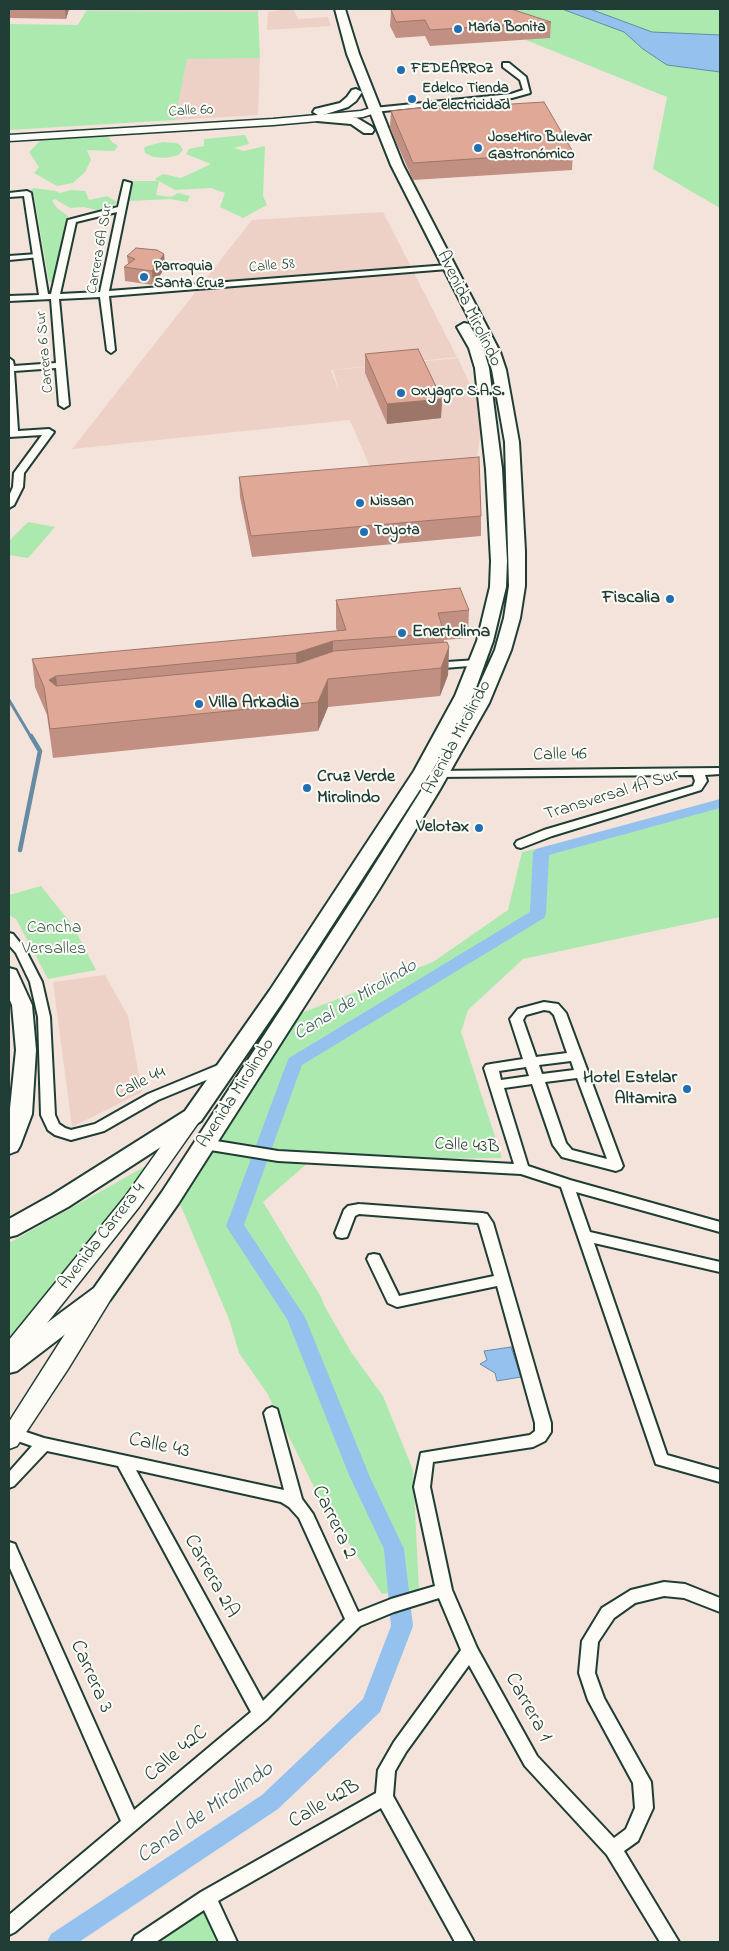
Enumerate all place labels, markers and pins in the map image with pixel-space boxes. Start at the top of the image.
place label: María Bonita [468,20,546,38]
marker: María Bonita [452,23,464,35]
place label: FEDEARROZ [411,61,494,79]
marker: FEDEARROZ [395,64,407,76]
place label: Edelco Tienda de electricidad [422,81,510,116]
marker: Edelco Tienda de electricidad [406,93,418,105]
place label: JoseMiro Bulevar Gastronómico [488,130,592,165]
marker: JoseMiro Bulevar Gastronómico [472,142,484,154]
place label: Parroquia Santa Cruz [154,259,224,294]
marker: Parroquia Santa Cruz [138,271,150,283]
place label: Oxyagro S.A.S. [411,384,505,402]
marker: Oxyagro S.A.S. [395,387,407,399]
place label: Nissan [370,494,414,512]
marker: Nissan [354,497,366,509]
place label: Toyota [374,523,420,541]
marker: Toyota [358,526,370,538]
place label: Fiscalia [602,588,660,610]
marker: Fiscalia [664,593,676,605]
place label: Enertolima [412,622,490,644]
marker: Enertolima [396,627,408,639]
place label: Villa Arkadia [209,693,299,715]
marker: Villa Arkadia [193,698,205,710]
place label: Cruz Verde Mirolindo [317,767,395,810]
marker: Cruz Verde Mirolindo [301,782,313,794]
place label: Velotax [416,817,469,839]
marker: Velotax [473,822,485,834]
place label: Hotel Estelar Altamira [583,1068,677,1110]
marker: Hotel Estelar Altamira [681,1083,693,1095]

